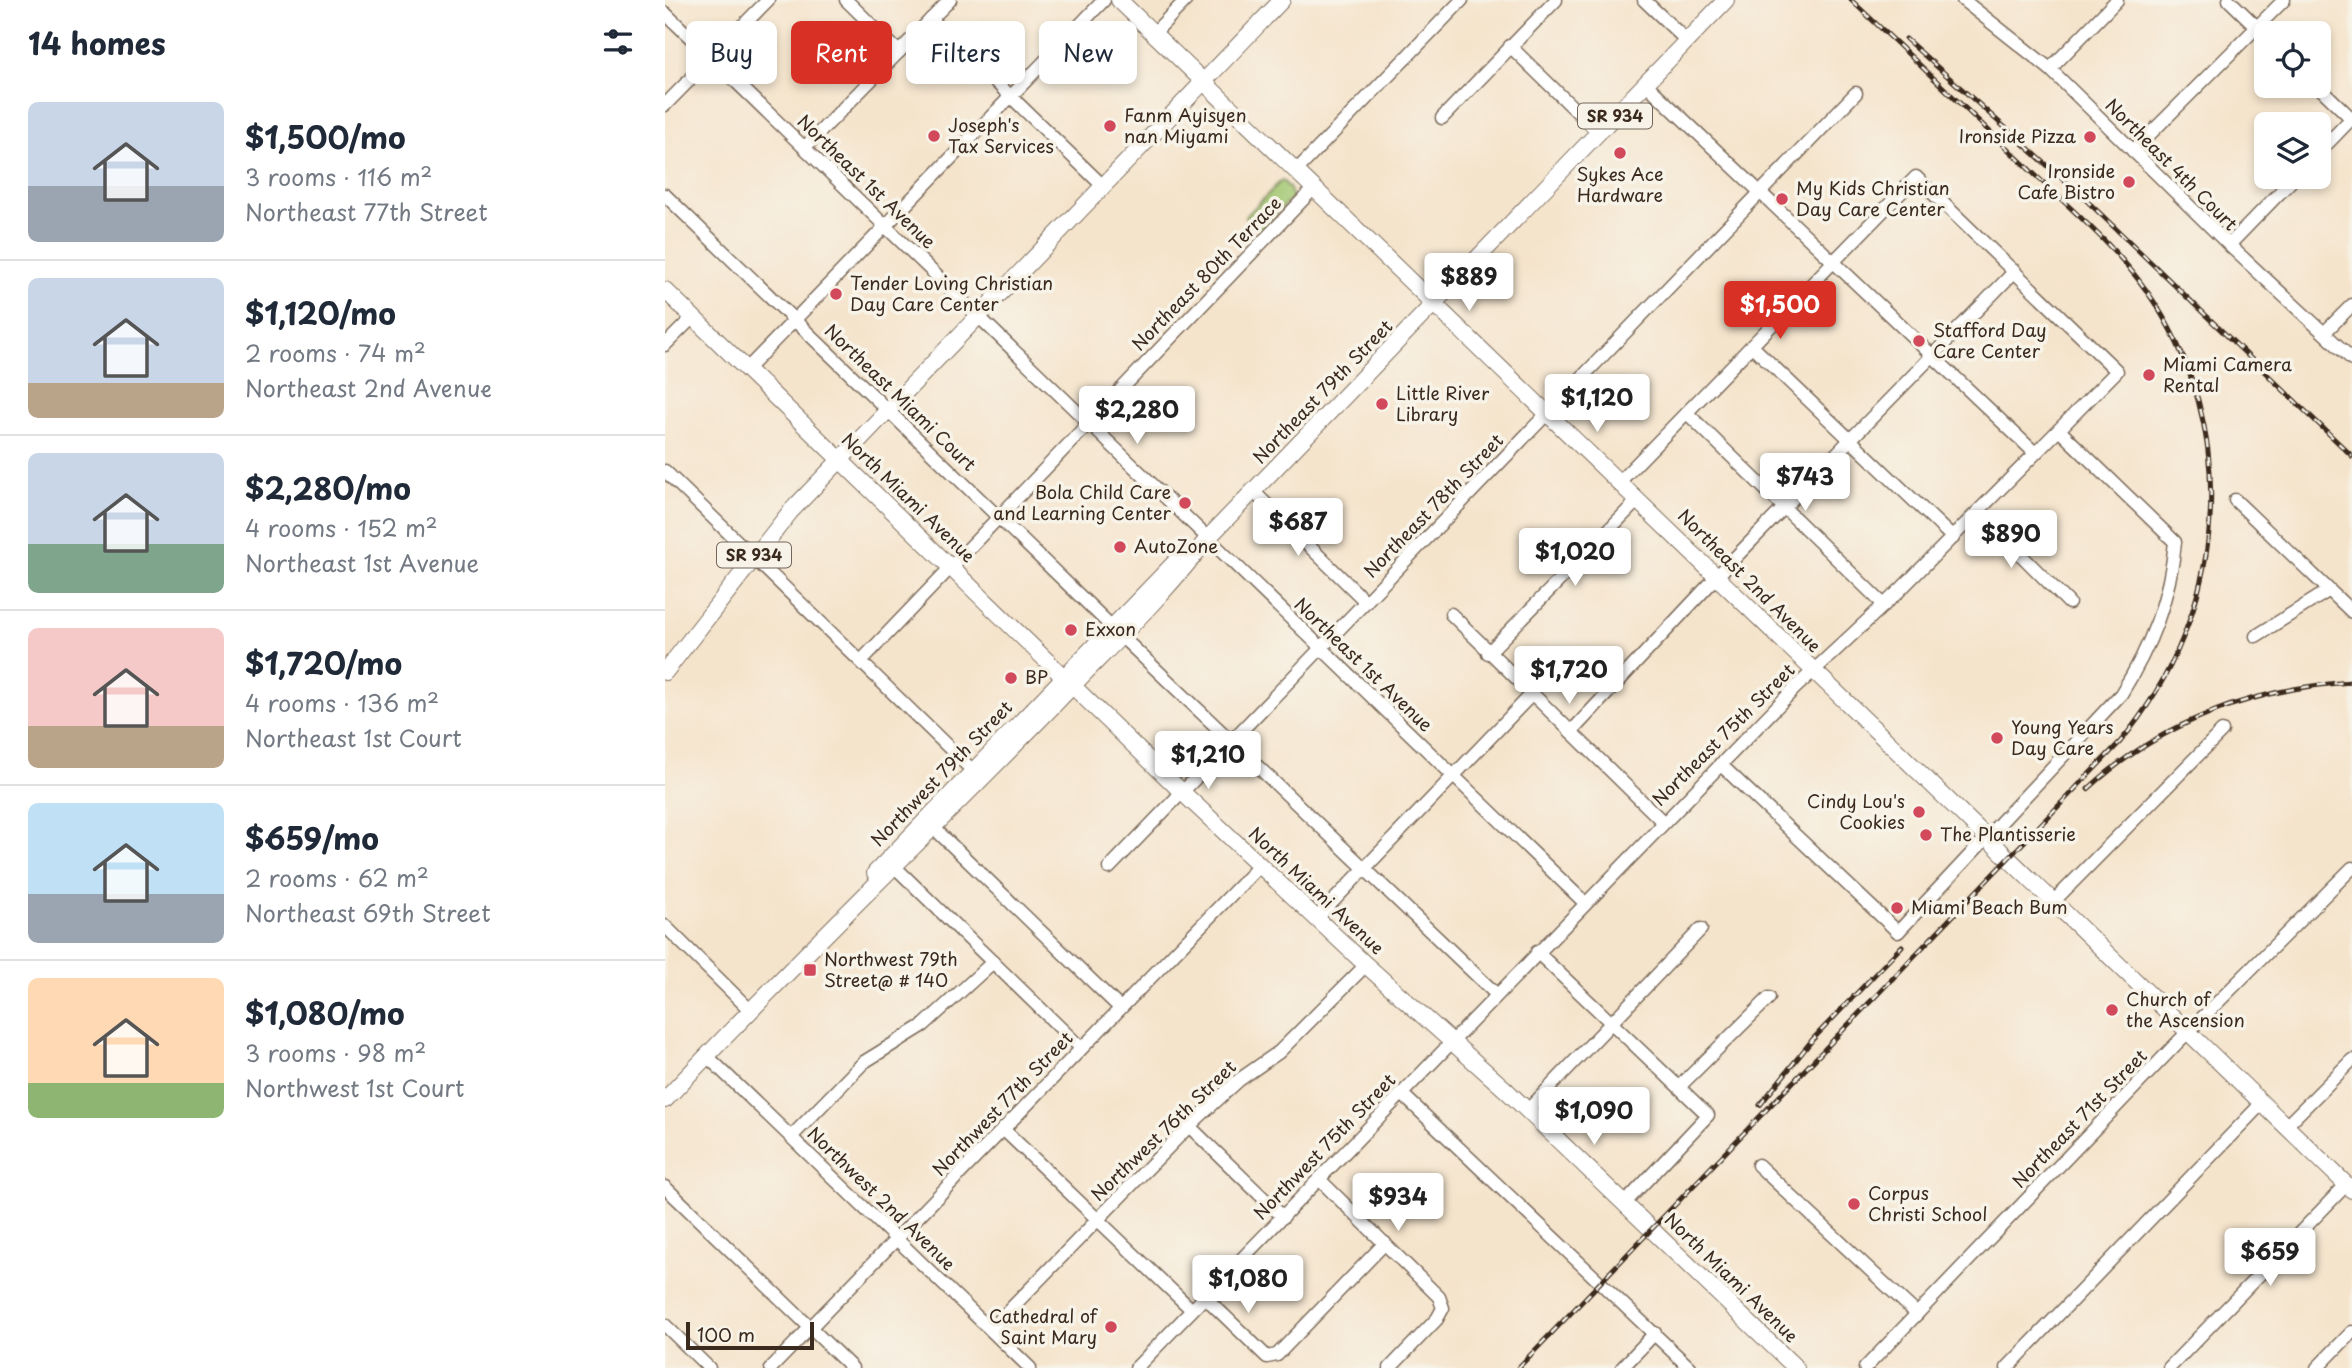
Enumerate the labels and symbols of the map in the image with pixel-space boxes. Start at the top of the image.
street label: Northeast 4th Court [2100,92,2244,236]
place label: Fanm Ayisyen nan Miyami [1124,101,1247,149]
road number: SR 934 [1578,104,1652,128]
street label: Northeast 1st Avenue [792,108,942,254]
place label: Joseph's Tax Services [948,111,1054,159]
marker: Fanm Ayisyen nan Miyami [1102,118,1118,134]
place label: Ironside Pizza [1959,122,2076,149]
marker: Joseph's Tax Services [926,128,942,144]
marker: Ironside Pizza [2082,129,2098,145]
marker: Sykes Ace Hardware [1612,145,1628,161]
place label: Ironside Cafe Bistro [2017,157,2115,205]
place label: Sykes Ace Hardware [1576,160,1664,208]
place label: My Kids Christian Day Care Center [1796,174,1950,222]
marker: Ironside Cafe Bistro [2121,174,2137,190]
street label: Northeast 80th Terrace [1125,190,1287,356]
marker: My Kids Christian Day Care Center [1774,191,1790,207]
pin: $889 [1428,254,1510,313]
place label: Tender Loving Christian Day Care Center [850,269,1053,317]
pin: $1,500 [1723,282,1837,341]
marker: Tender Loving Christian Day Care Center [828,286,844,302]
street label: Northeast 79th Street [1246,313,1398,469]
place label: Stafford Day Care Center [1933,316,2047,364]
street label: Northeast Miami Court [819,317,983,477]
marker: Stafford Day Care Center [1911,333,1927,349]
place label: Miami Camera Rental [2163,350,2292,398]
marker: Miami Camera Rental [2141,367,2157,383]
pin: $1,120 [1540,374,1654,434]
place label: Little River Library [1396,379,1490,427]
pin: $2,280 [1080,386,1194,446]
marker: Little River Library [1374,396,1390,412]
street label: North Miami Avenue [836,426,982,568]
street label: Northeast 78th Street [1357,427,1509,583]
pin: $743 [1764,454,1846,513]
place label: Bola Child Care and Learning Center [993,478,1172,526]
marker: Bola Child Care and Learning Center [1177,495,1193,511]
pin: $687 [1257,498,1339,558]
street label: Northeast 2nd Avenue [1672,502,1828,658]
pin: $890 [1970,510,2052,570]
pin: $1,020 [1518,528,1632,588]
place label: AutoZone [1134,532,1218,559]
marker: AutoZone [1112,539,1128,555]
road number: SR 934 [717,542,791,568]
street label: Northeast 1st Avenue [1289,591,1439,737]
place label: Exxon [1085,615,1136,642]
marker: Exxon [1063,622,1079,638]
pin: $1,720 [1512,646,1626,706]
street label: Northeast 75th Street [1646,657,1800,811]
place label: BP [1025,663,1048,690]
marker: BP [1003,670,1019,686]
street label: Northwest 79th Street [864,694,1018,852]
place label: Young Years Day Care [2011,713,2113,761]
marker: Young Years Day Care [1989,730,2005,746]
pin: $1,210 [1151,732,1265,791]
place label: Cindy Lou's Cookies [1807,787,1905,835]
marker: Cindy Lou's Cookies [1911,804,1927,820]
street label: North Miami Avenue [1243,820,1391,960]
place label: The Plantisserie [1940,820,2076,847]
marker: The Plantisserie [1918,827,1934,843]
place label: Miami Beach Bum [1911,893,2068,920]
marker: Miami Beach Bum [1889,900,1905,916]
place label: Northwest 79th Street@ # 140 [824,945,958,993]
marker: Northwest 79th Street@ # 140 [802,962,818,978]
place label: Church of the Ascension [2126,985,2245,1033]
marker: Church of the Ascension [2104,1002,2120,1018]
street label: Northwest 77th Street [926,1025,1078,1181]
street label: Northeast 71st Street [2005,1042,2153,1193]
street label: Northwest 76th Street [1084,1053,1242,1207]
street label: Northwest 75th Street [1247,1067,1401,1225]
pin: $1,090 [1537,1088,1651,1147]
street label: Northwest 2nd Avenue [802,1120,962,1276]
pin: $934 [1357,1174,1439,1233]
place label: Corpus Christi School [1868,1179,1987,1227]
marker: Corpus Christi School [1846,1196,1862,1212]
street label: North Miami Avenue [1659,1206,1805,1348]
pin: $659 [2229,1228,2311,1288]
pin: $1,080 [1191,1256,1305,1315]
place label: Cathedral of Saint Mary [989,1302,1099,1350]
scale bar [686,1319,814,1351]
marker: Cathedral of Saint Mary [1103,1319,1119,1335]

